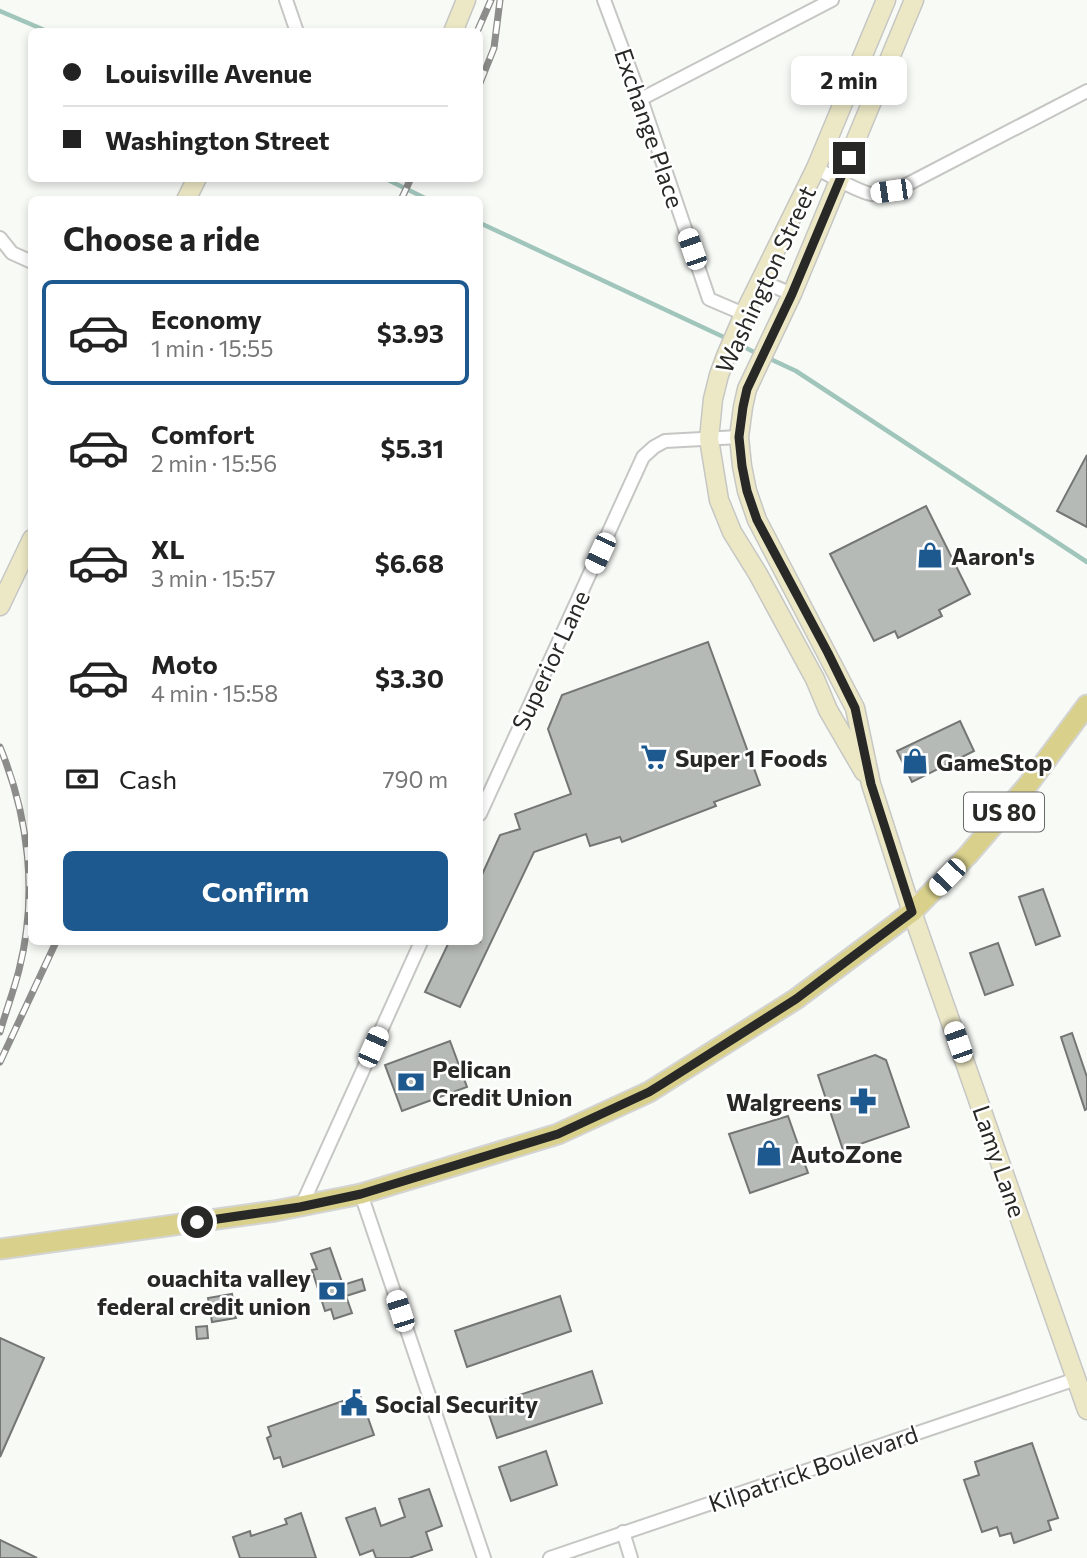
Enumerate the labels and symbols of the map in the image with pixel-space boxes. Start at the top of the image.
street label: Exchange Place [609,44,691,212]
callout: 2 min [791,57,907,106]
route end [833,142,865,174]
car [869,178,914,204]
street label: Washington Street [709,180,821,377]
car [676,226,709,272]
car [582,530,619,576]
shop icon: Aaron's [915,540,945,570]
place label: Aaron's [951,541,1035,570]
street label: Superior Lane [505,585,595,735]
supermarket icon: Super 1 Foods [639,742,669,772]
place label: Super 1 Foods [675,743,827,772]
shop icon: GameStop [900,746,930,776]
place label: GameStop [936,747,1053,776]
road number: US 80 [964,792,1044,832]
car [925,855,970,899]
car [942,1019,975,1065]
car [355,1024,392,1070]
place label: Pelican Credit Union [432,1054,572,1111]
bank icon: Pelican Credit Union [396,1067,426,1097]
pharmacy icon: Walgreens [848,1086,878,1116]
place label: Walgreens [726,1087,842,1116]
street label: Lamy Lane [967,1101,1033,1221]
shop icon: AutoZone [754,1138,784,1168]
place label: AutoZone [790,1139,902,1168]
route start [181,1206,213,1238]
place label: ouachita valley federal credit union [97,1263,311,1320]
bank icon: ouachita valley federal credit union [317,1276,347,1306]
car [384,1288,417,1334]
public building icon: Social Security [339,1388,369,1418]
place label: Social Security [375,1389,538,1418]
street label: Kilpatrick Boulevard [704,1419,922,1517]

